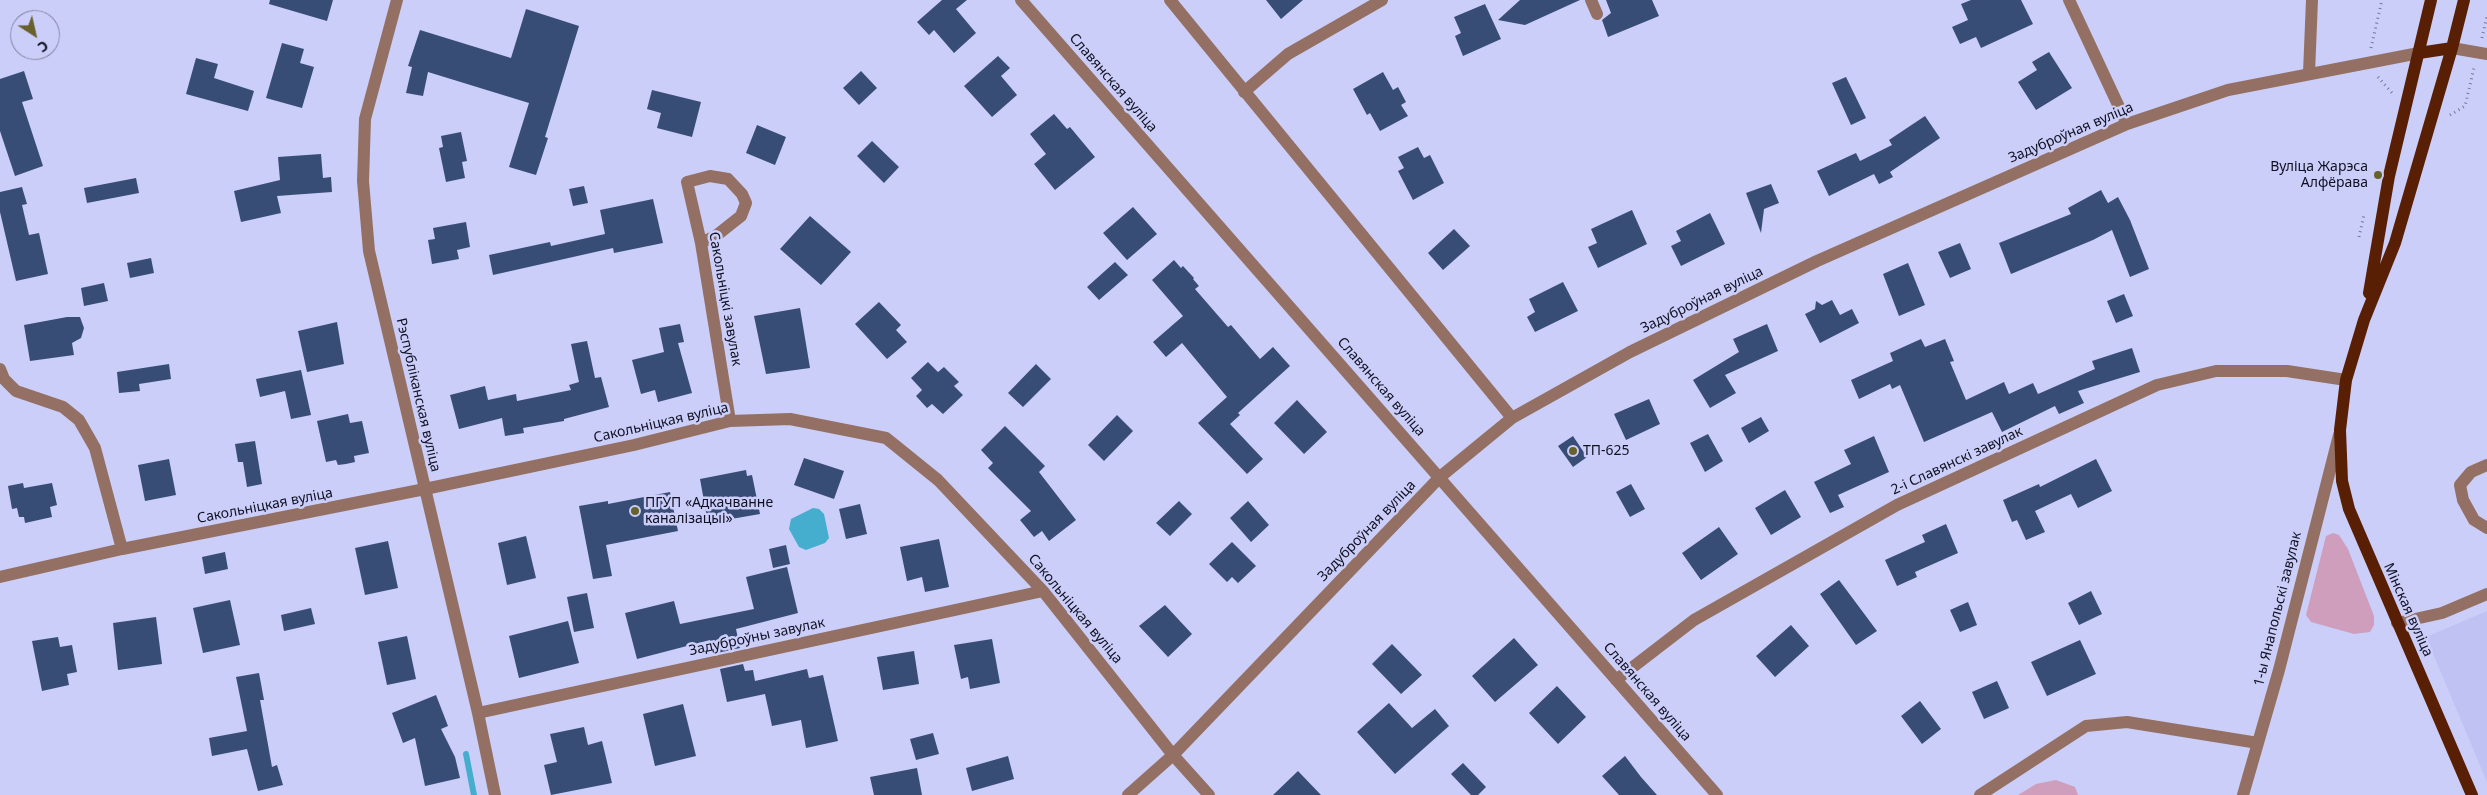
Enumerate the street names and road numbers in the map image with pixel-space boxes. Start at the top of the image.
street label: Славянская вуліца [1066,30,1160,136]
street label: Задуброўная вуліца [2006,99,2136,167]
street label: Сакольніцкі завулак [705,231,745,367]
street label: Задуброўная вуліца [1638,263,1766,337]
street label: Рэспубліканская вуліца [392,316,444,474]
street label: Славянская вуліца [1334,334,1428,440]
street label: Сакольніцкая вуліца [592,399,730,447]
street label: 2-і Славянскі завулак [1889,423,2025,499]
street label: Задуброўная вуліца [1314,477,1420,585]
street label: Сакольніцкая вуліца [196,485,334,527]
street label: 1-ы Янапольскі завулак [2251,530,2305,688]
street label: Сакольніцкая вуліца [1024,551,1126,667]
street label: Мінская вуліца [2380,561,2436,659]
street label: Задуброўны завулак [688,614,826,660]
street label: Славянская вуліца [1600,639,1694,745]

